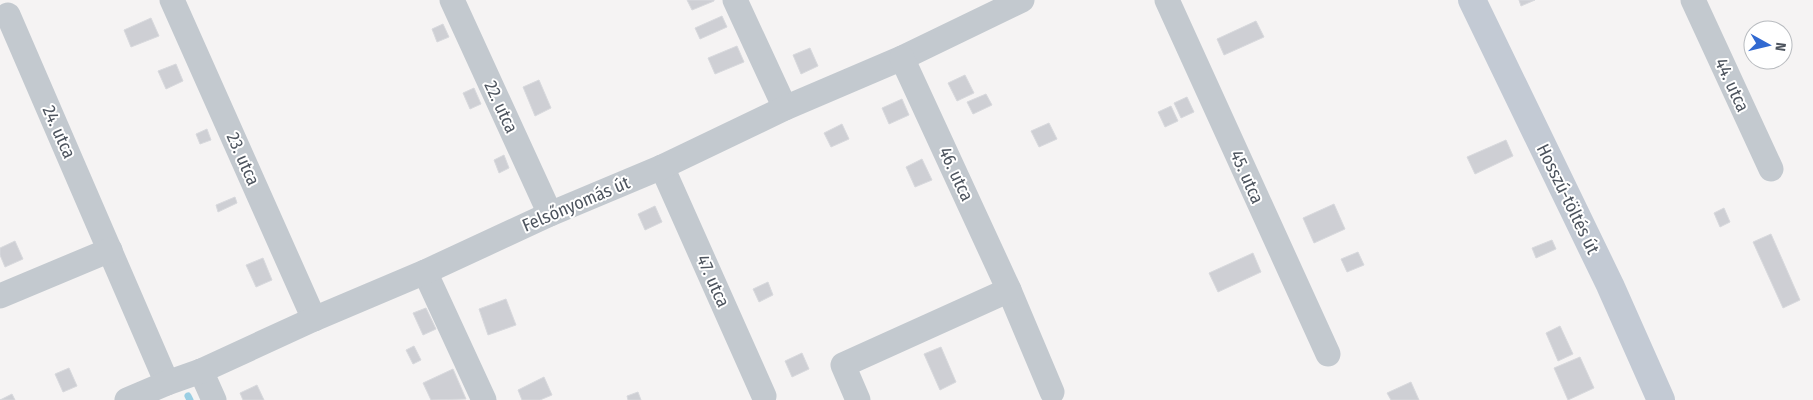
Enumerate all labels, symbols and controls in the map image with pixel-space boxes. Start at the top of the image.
north arrow [1743,20,1793,70]
text: N [1771,41,1789,52]
street label: 44. utca [1710,55,1754,116]
street label: 22. utca [479,77,523,137]
street label: 24. utca [38,102,80,162]
street label: 23. utca [222,129,264,189]
street label: Hosszú-töltés út [1532,140,1604,258]
street label: 46. utca [934,143,978,205]
street label: 45. utca [1226,147,1269,207]
street label: Felsőnyomás út [519,171,633,237]
street label: 47. utca [692,251,734,311]

